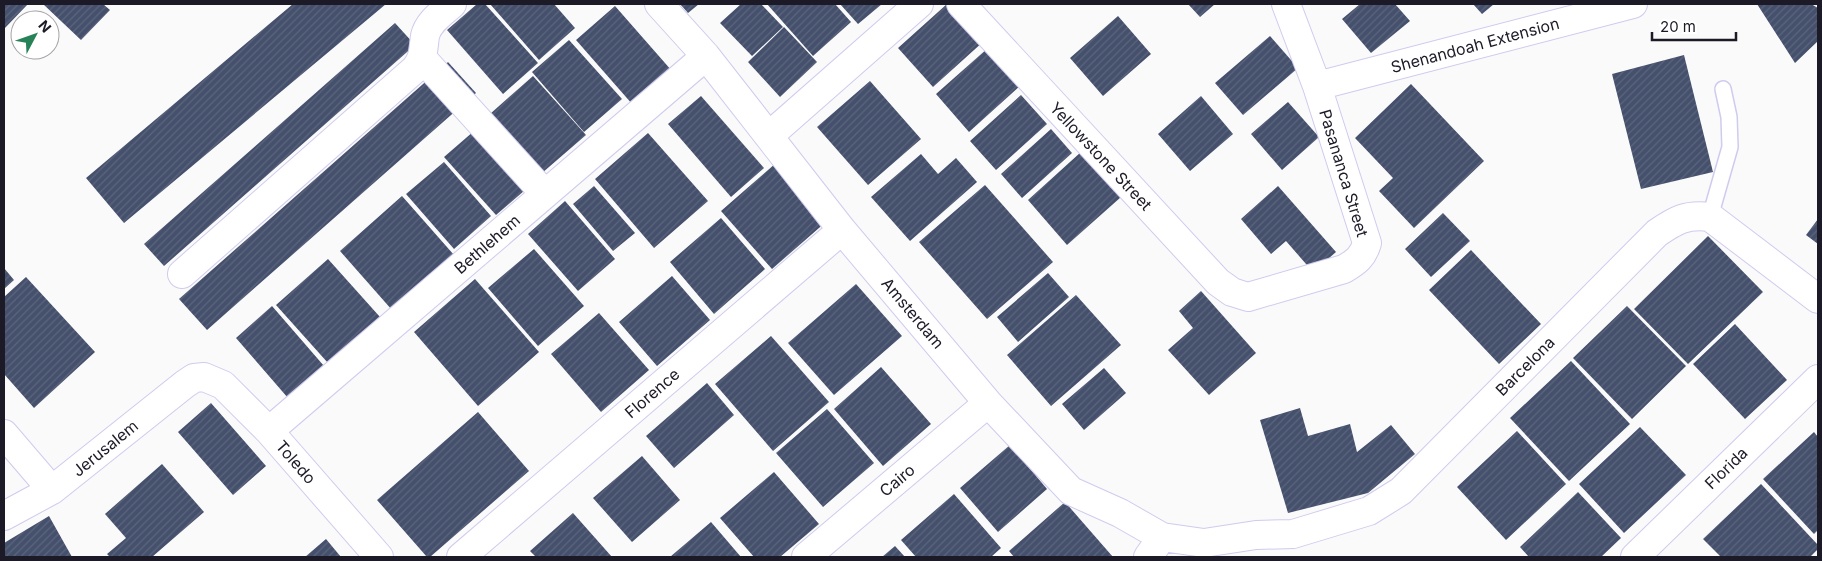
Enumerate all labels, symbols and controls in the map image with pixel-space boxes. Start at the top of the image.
north arrow [10,10,60,60]
scale bar [1652,10,1736,42]
street label: Shenandoah Extension [1389,13,1561,77]
text: N [35,17,55,36]
text: 20 m [1660,17,1696,36]
street label: Yellowstone Street [1046,98,1156,214]
street label: Pasananca Street [1315,107,1373,239]
street label: Bethlehem [450,210,524,278]
street label: Amsterdam [878,273,948,353]
street label: Barcelona [1491,332,1559,400]
street label: Florence [621,364,683,422]
street label: Jerusalem [68,415,142,481]
street label: Toledo [272,436,320,488]
street label: Florida [1700,443,1752,493]
street label: Cairo [875,460,919,500]

